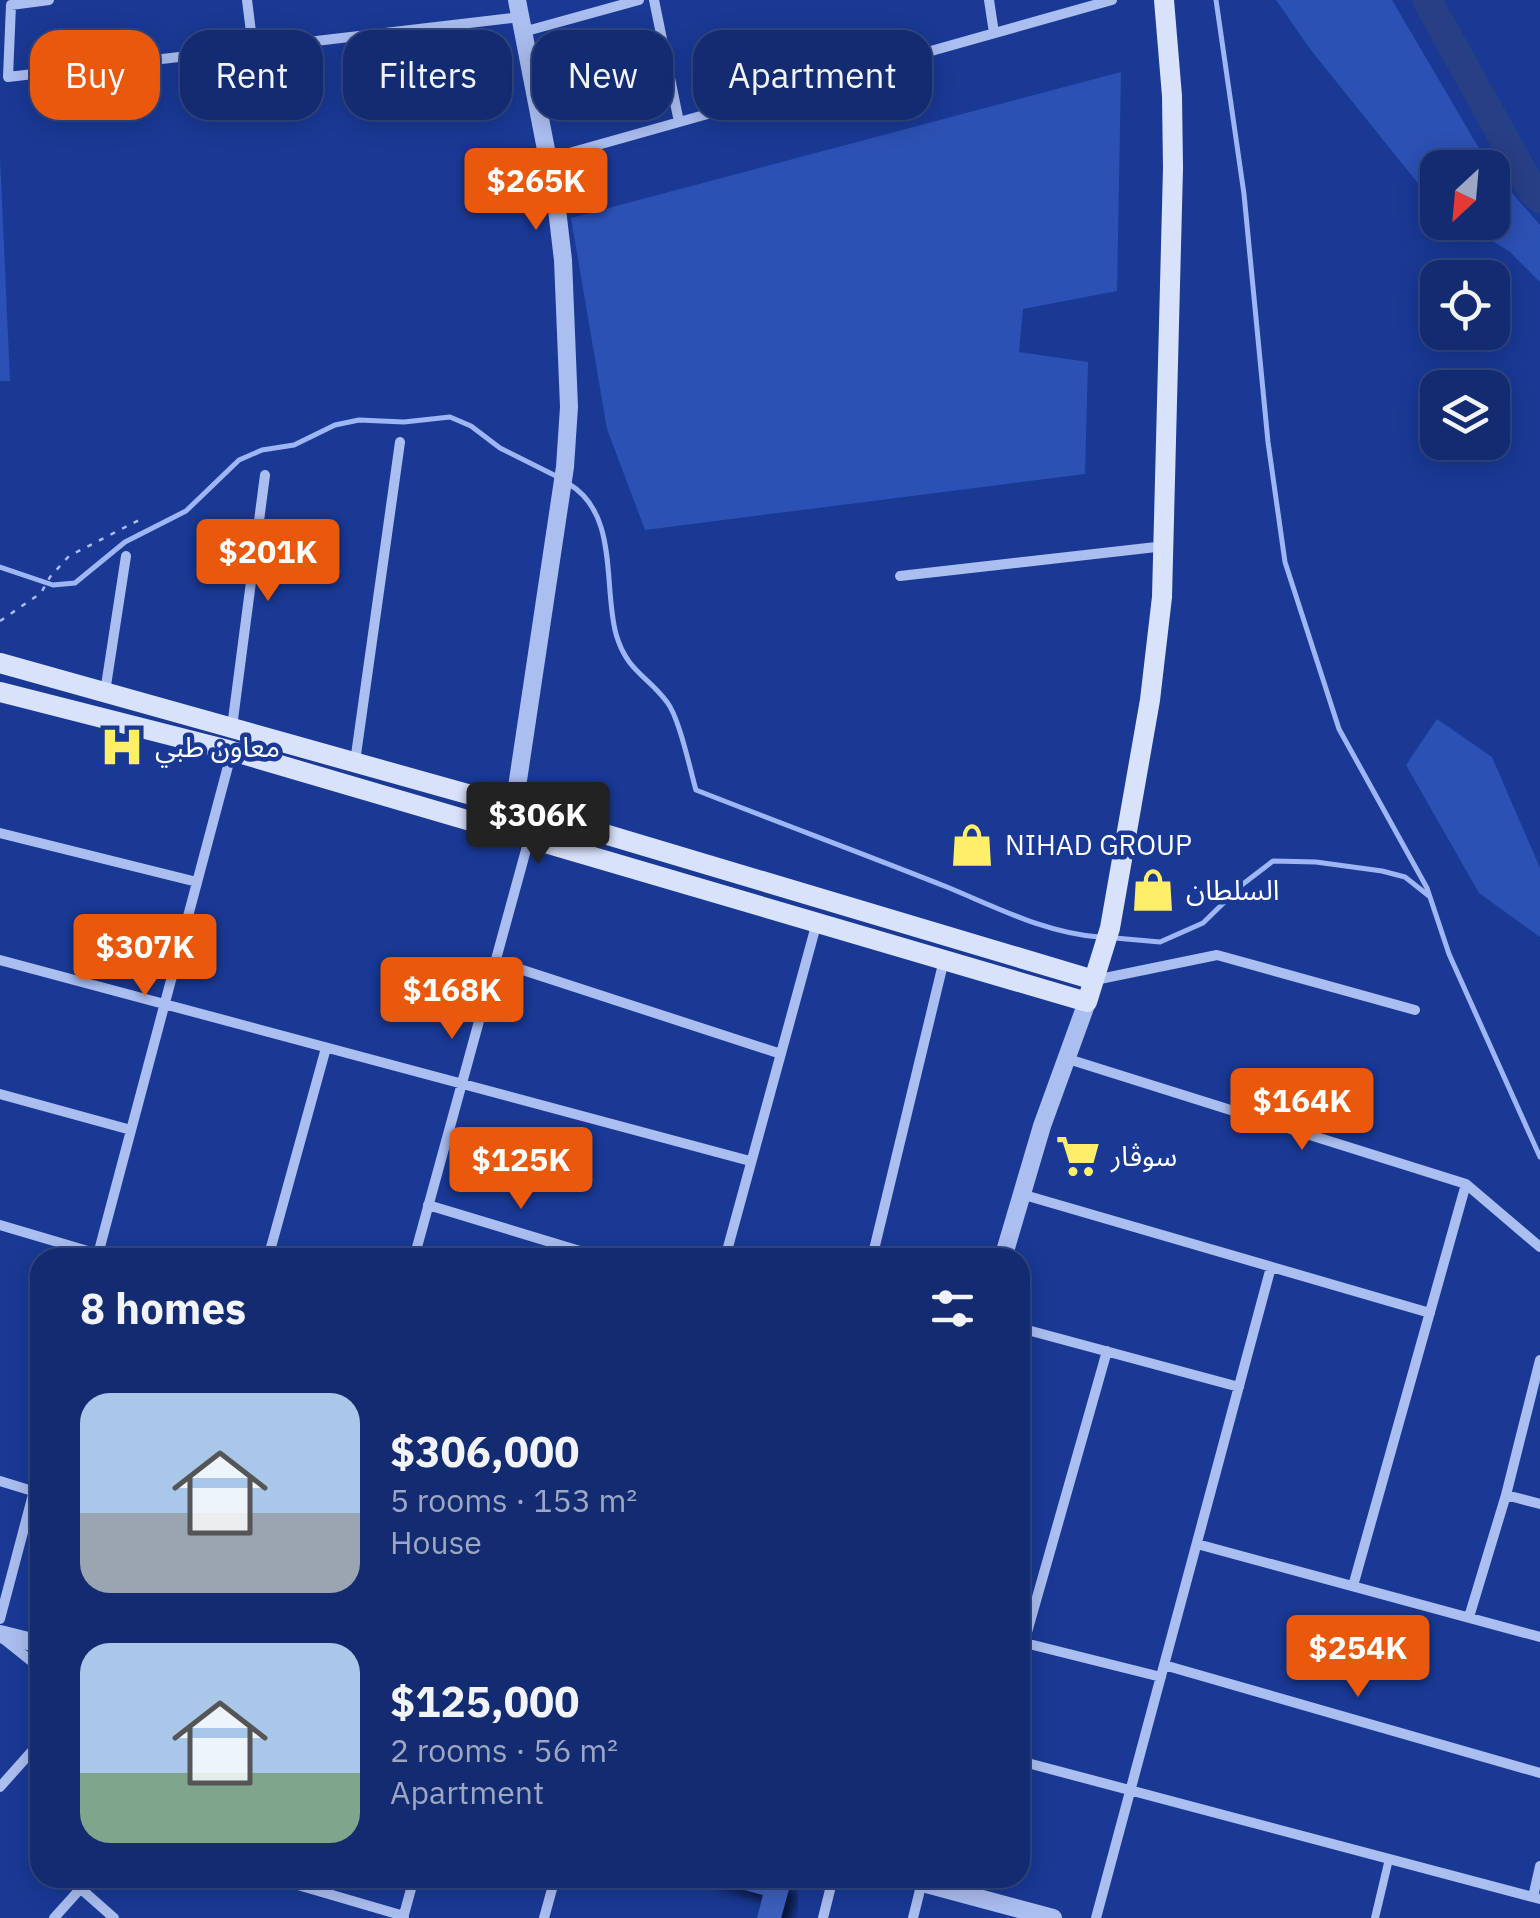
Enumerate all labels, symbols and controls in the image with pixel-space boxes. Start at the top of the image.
chip: Buy [30,30,160,120]
chip: Rent [180,30,323,120]
chip: Filters [343,30,512,120]
chip: New [532,30,673,120]
chip: Apartment [693,30,932,120]
pin: $265K [466,148,606,233]
north arrow [1420,150,1510,240]
map controls [1420,150,1510,460]
text: $265K [486,159,586,201]
button: locate [1420,260,1510,350]
button: layers [1420,370,1510,460]
pin: $201K [198,519,338,604]
text: $201K [218,530,318,572]
hospital icon: معاون طبي [98,723,146,771]
place label: معاون طبي [155,728,280,768]
pin: $306K [468,782,608,867]
text: $306K [488,793,588,835]
shop icon: NIHAD GROUP [948,821,996,869]
place label: NIHAD GROUP [1005,826,1192,863]
shop icon: السلطان [1129,866,1177,914]
place label: السلطان [1186,871,1279,908]
pin: $307K [75,914,215,999]
text: $307K [95,925,195,967]
pin: $168K [382,957,522,1042]
text: $168K [402,968,502,1010]
pin: $164K [1232,1068,1372,1153]
text: $164K [1252,1079,1352,1121]
pin: $125K [451,1127,591,1212]
supermarket icon: سوڤار [1054,1132,1102,1180]
place label: سوڤار [1110,1137,1177,1174]
text: $125K [471,1138,571,1180]
text: 8 homes [80,1281,246,1336]
icon: filters [925,1281,980,1336]
text: $306,000 [390,1424,579,1479]
icon: home [160,1433,280,1553]
text: 5 rooms · 153 m² [390,1479,637,1521]
text: House [390,1521,482,1563]
pin: $254K [1288,1615,1428,1700]
text: $254K [1308,1626,1408,1668]
text: $125,000 [390,1674,579,1729]
icon: home [160,1683,280,1803]
text: 2 rooms · 56 m² [390,1729,618,1771]
text: Apartment [390,1771,544,1813]

